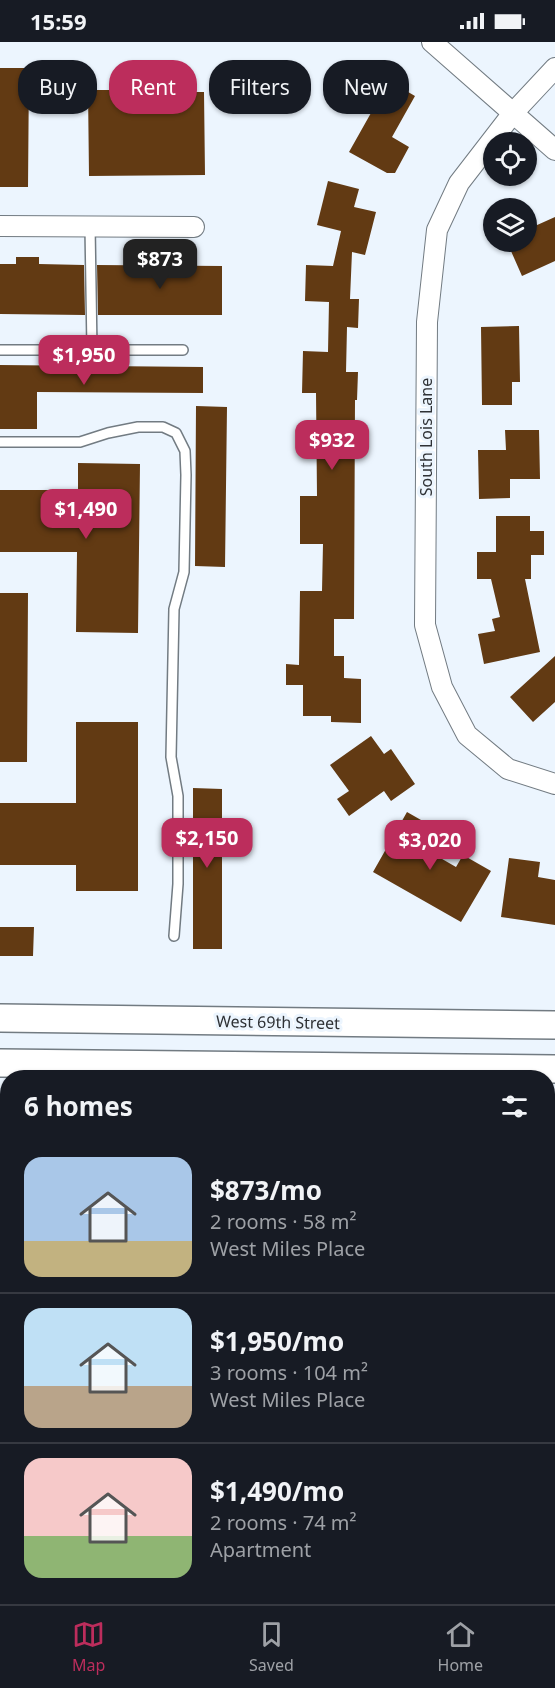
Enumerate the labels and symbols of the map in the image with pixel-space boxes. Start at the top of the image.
pin: $873 [124,239,196,290]
pin: $1,950 [35,335,133,386]
street label: South Lois Lane [415,378,437,496]
pin: $932 [296,420,368,471]
pin: $1,490 [37,489,135,540]
pin: $2,150 [158,818,256,869]
pin: $3,020 [381,820,479,871]
street label: West 69th Street [216,1010,340,1034]

